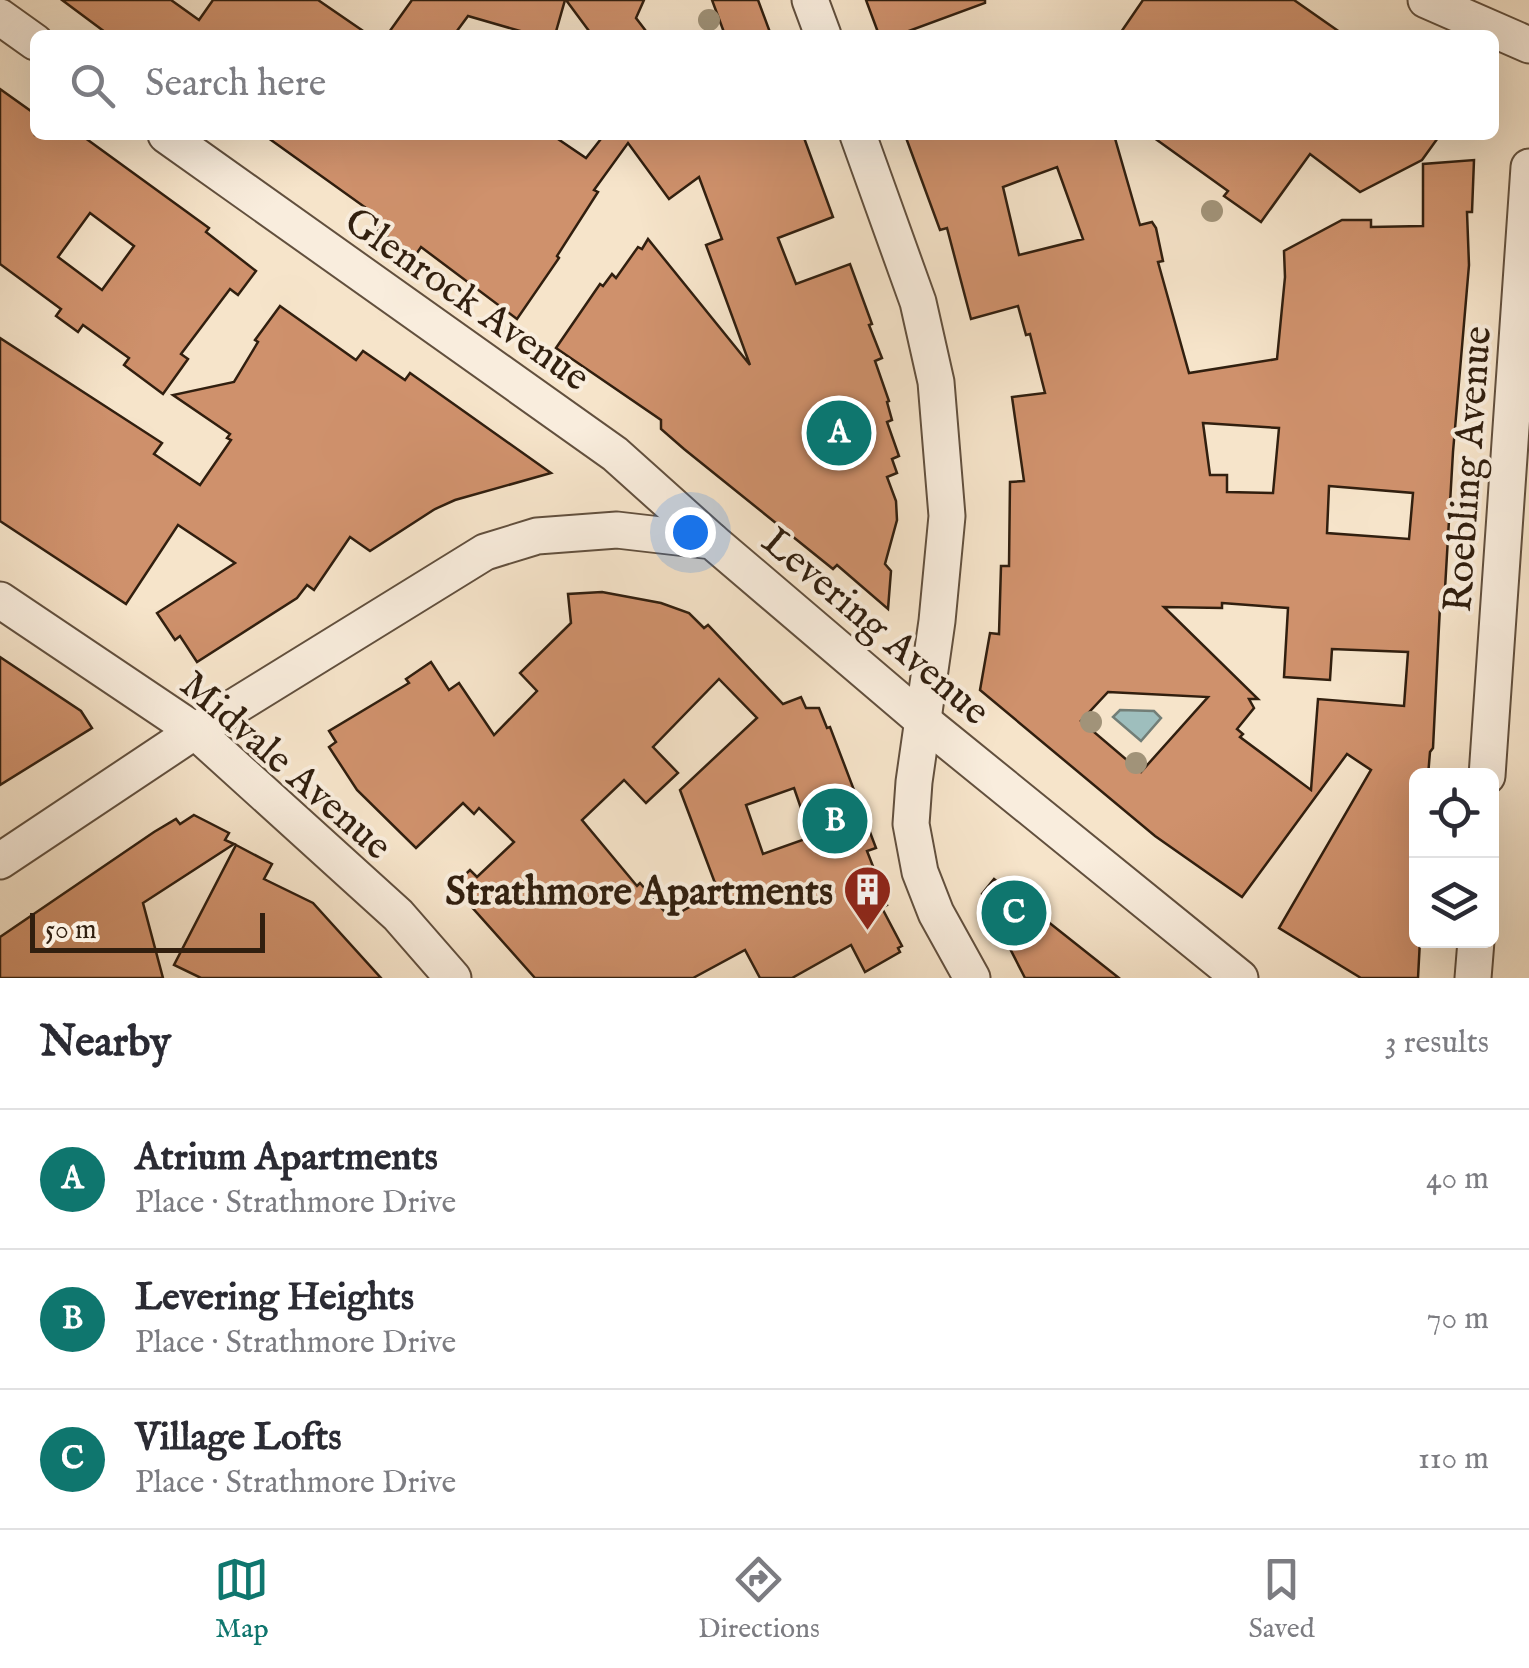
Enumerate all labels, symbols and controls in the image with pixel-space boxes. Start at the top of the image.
search box [30,30,1499,140]
icon: search [65,58,120,113]
text: Search here [145,61,326,109]
street label: Glenrock Avenue [333,197,599,404]
street label: Roebling Avenue [1434,324,1505,614]
pin: A [806,396,872,470]
your location [665,507,716,558]
street label: Levering Avenue [750,517,999,738]
street label: Midvale Avenue [168,661,401,873]
map controls [1409,768,1499,948]
button: locate [1409,768,1499,858]
pin: B [802,784,868,858]
button: layers [1409,858,1499,948]
building icon: Strathmore Apartments [842,864,894,932]
place label: Strathmore Apartments [445,868,833,919]
pin: C [982,876,1046,950]
scale bar [30,908,265,953]
text: 50 m [45,913,97,948]
text: Nearby [40,1017,171,1070]
text: 3 results [1385,1023,1489,1064]
text: Atrium Apartments [135,1135,438,1183]
text: A [62,1159,83,1200]
text: 40 m [1426,1159,1489,1200]
text: Place · Strathmore Drive [135,1183,456,1224]
text: Levering Heights [135,1275,414,1323]
text: B [62,1299,83,1340]
text: 70 m [1427,1299,1489,1340]
text: Place · Strathmore Drive [135,1323,456,1364]
text: Village Lofts [135,1415,342,1463]
text: C [61,1439,84,1480]
text: 110 m [1418,1439,1489,1480]
text: Place · Strathmore Drive [135,1463,456,1504]
tab: Map [214,1552,269,1647]
tab: Directions [698,1552,820,1647]
tab: Saved [1248,1552,1315,1647]

